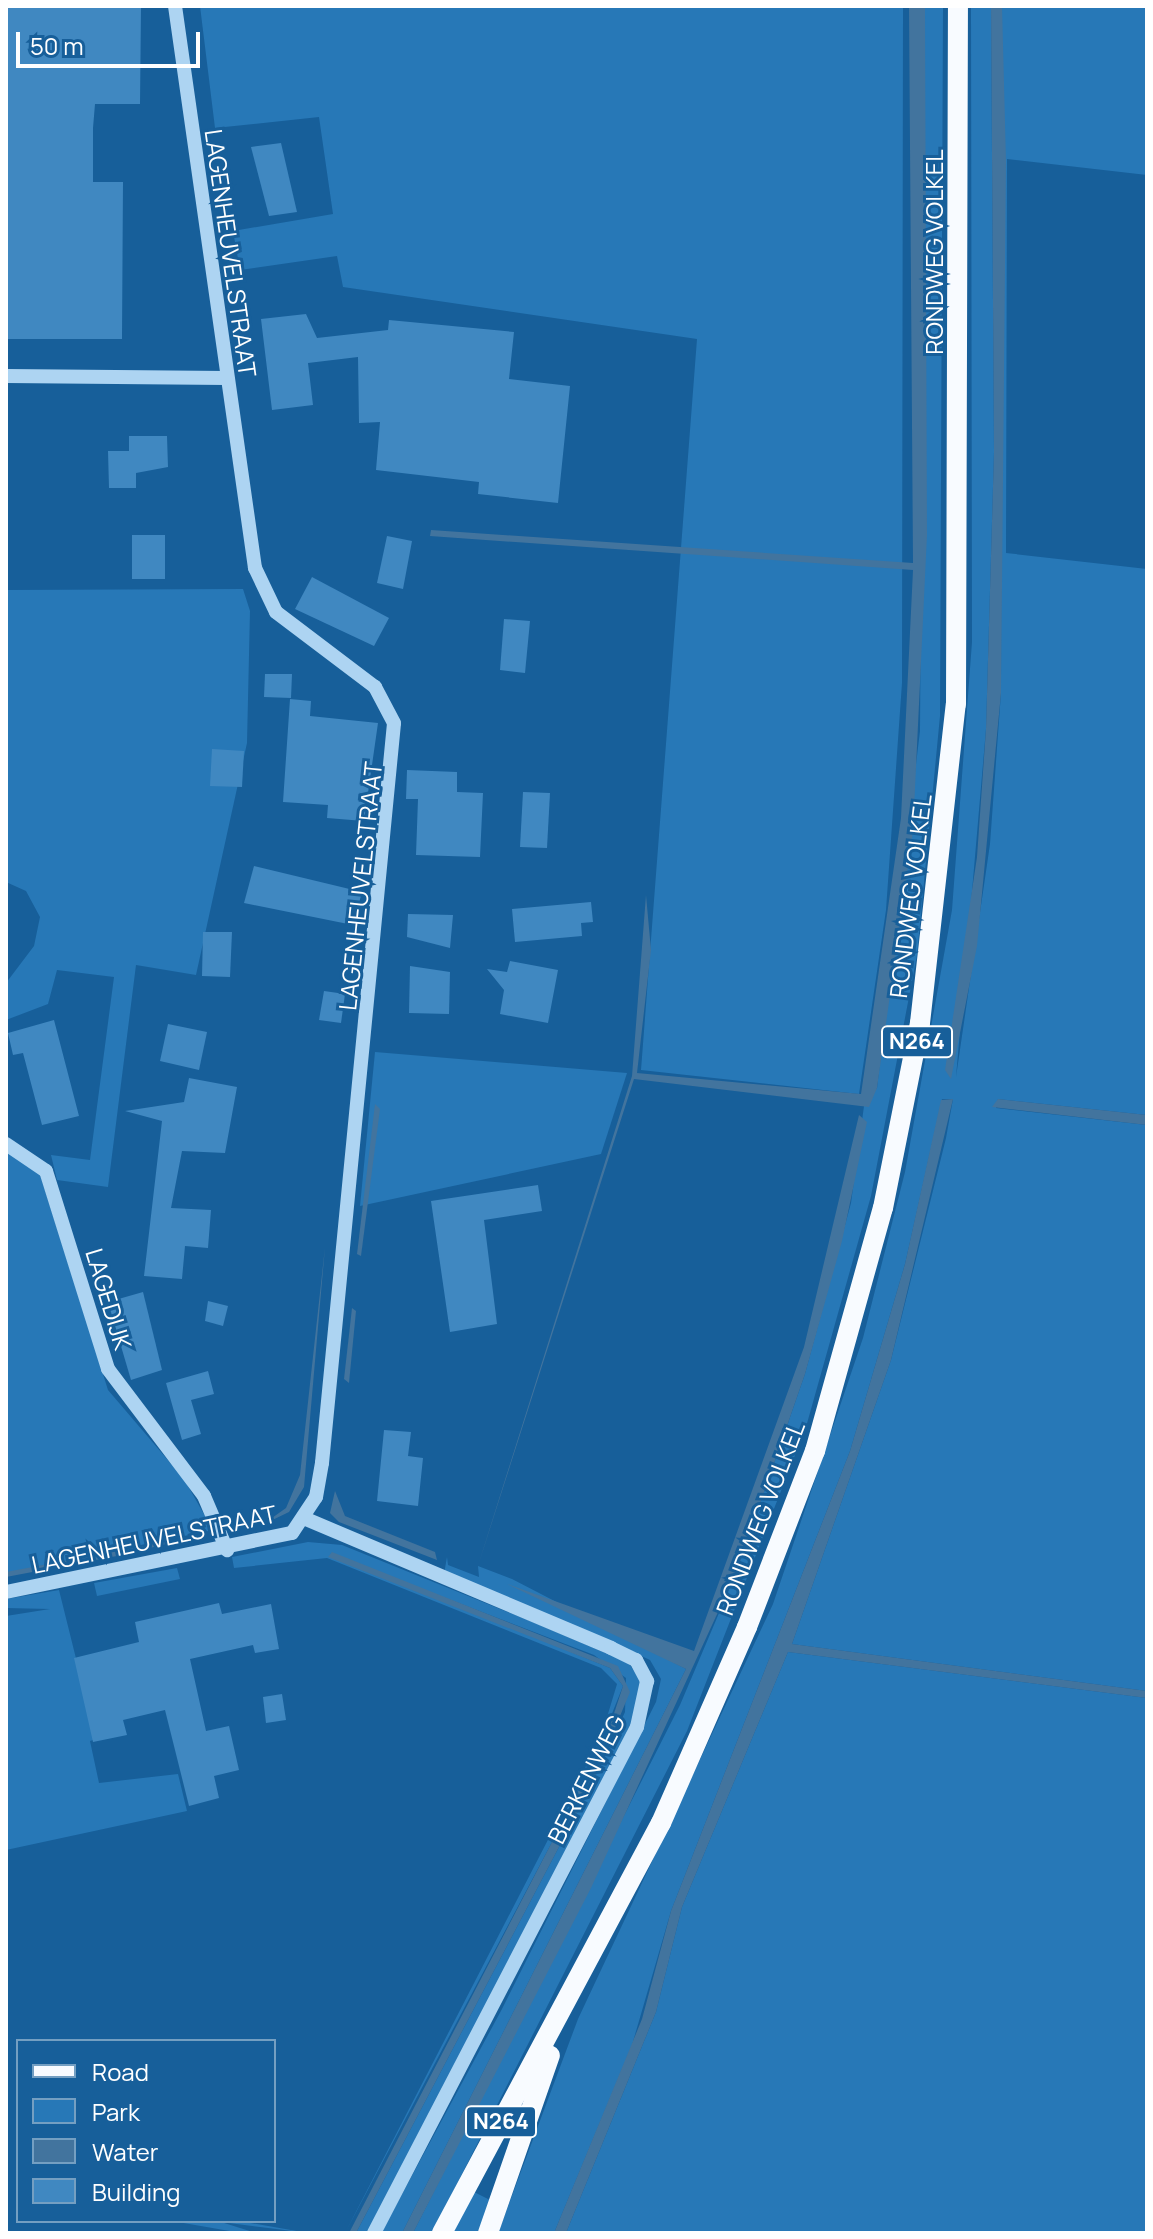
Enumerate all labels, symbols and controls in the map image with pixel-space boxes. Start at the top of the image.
scale bar [20,16,204,66]
text: 50 m [30,29,84,62]
street label: LAGENHEUVELSTRAAT [199,127,263,379]
street label: RONDWEG VOLKEL [920,149,948,355]
street label: LAGENHEUVELSTRAAT [333,760,387,1012]
street label: RONDWEG VOLKEL [883,792,937,1000]
road number: N264 [881,1024,953,1060]
street label: LAGEDIJK [80,1245,138,1353]
street label: RONDWEG VOLKEL [710,1417,810,1619]
street label: LAGENHEUVELSTRAAT [29,1499,279,1579]
street label: BERKENWEG [541,1710,631,1848]
legend [16,2039,276,2223]
text: Road [92,2055,149,2088]
text: Park [92,2095,140,2128]
road number: N264 [465,2104,537,2140]
text: Water [92,2135,159,2168]
text: Building [92,2175,180,2208]

